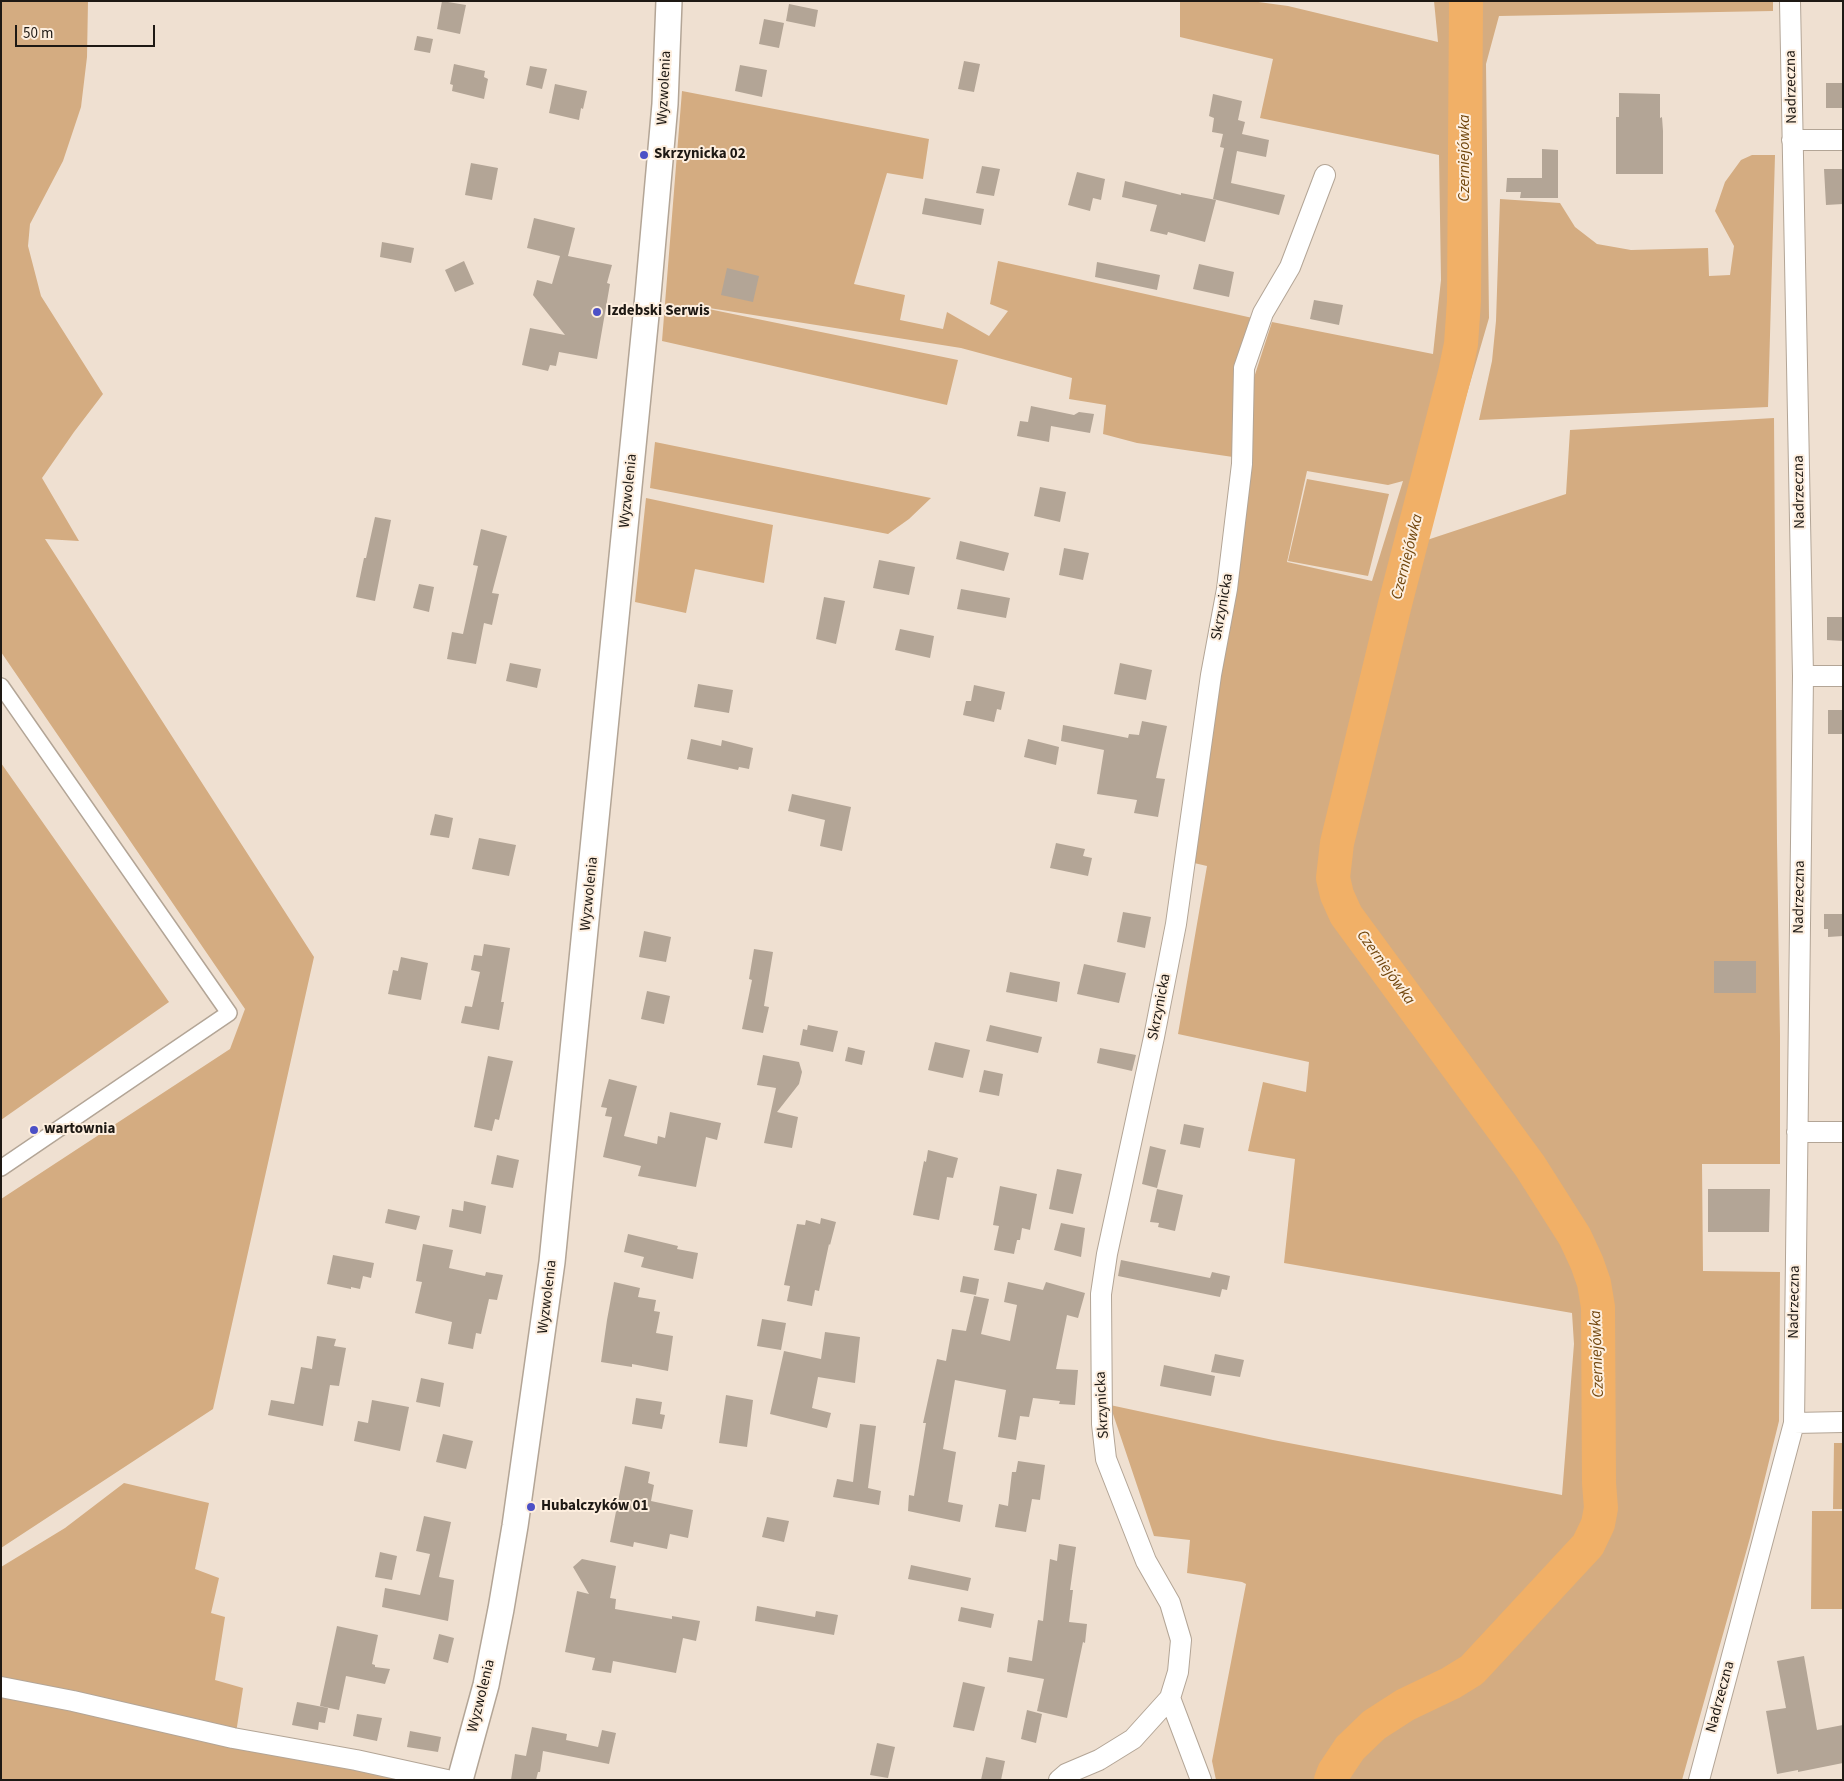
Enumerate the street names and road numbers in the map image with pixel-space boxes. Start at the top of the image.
street label: Wyzwolenia [654,50,676,126]
street label: Nadrzeczna [1782,50,1802,124]
street label: Wyzwolenia [616,453,642,529]
street label: Nadrzeczna [1790,455,1810,529]
street label: Skrzynicka [1208,572,1238,642]
street label: Wyzwolenia [577,856,603,932]
street label: Nadrzeczna [1790,860,1810,934]
street label: Skrzynicka [1145,972,1175,1042]
street label: Wyzwolenia [535,1259,561,1335]
street label: Nadrzeczna [1785,1265,1805,1339]
street label: Skrzynicka [1092,1371,1114,1439]
street label: Wyzwolenia [464,1658,500,1734]
street label: Nadrzeczna [1703,1659,1739,1735]

